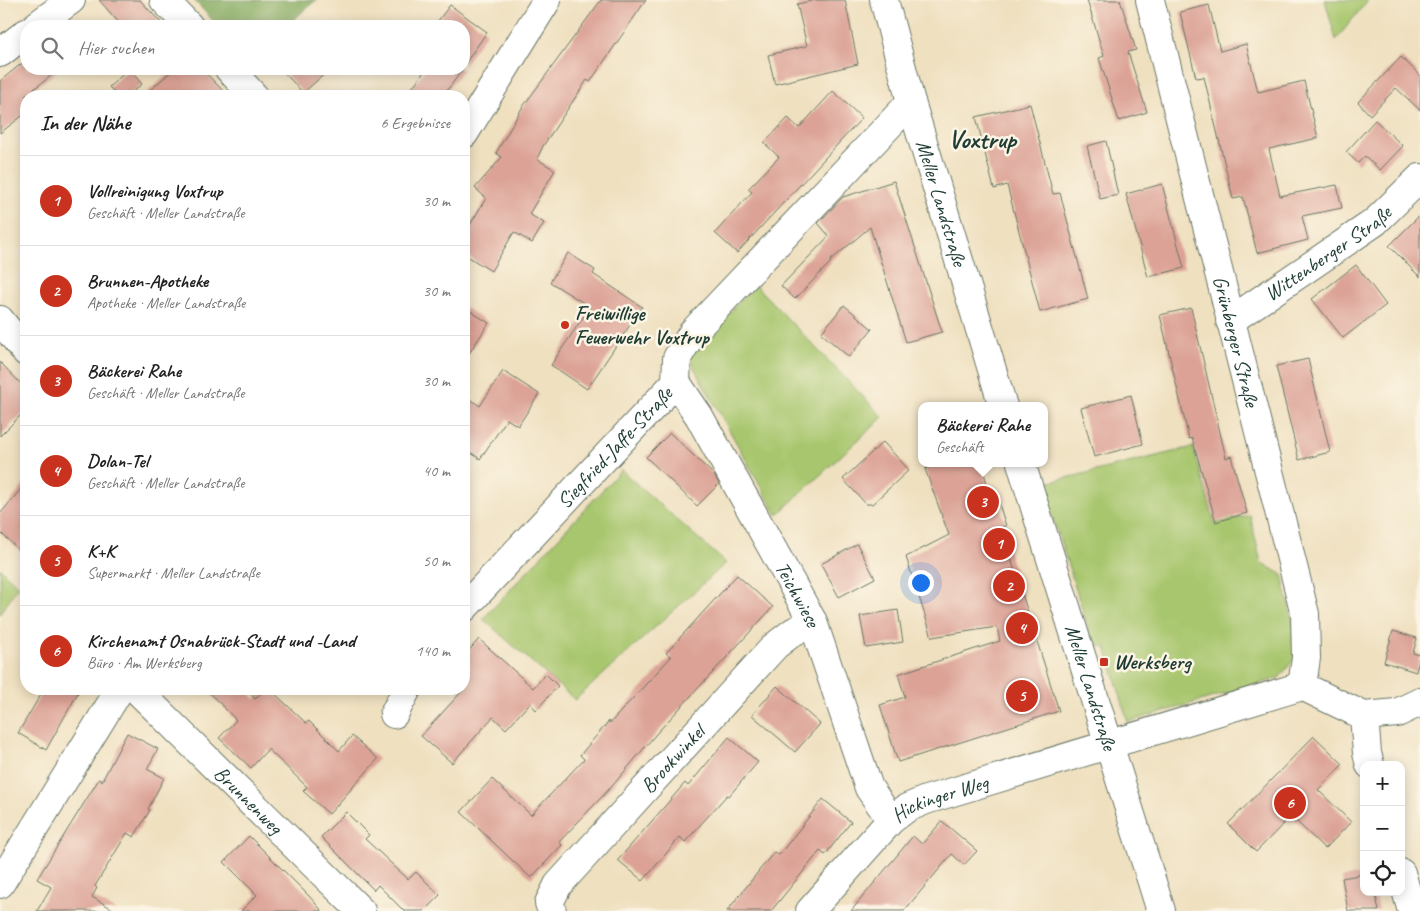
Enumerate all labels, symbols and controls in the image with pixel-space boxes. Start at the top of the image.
search box [20,20,470,75]
icon: search [38,34,66,62]
text: Hier suchen [78,36,154,60]
text: In der Nähe [40,110,130,136]
text: 6 Ergebnisse [381,113,450,133]
district label: Voxtrup [948,123,1018,156]
street label: Meller Landstraße [910,137,973,271]
text: Vollreinigung Voxtrup [87,179,222,203]
text: 1 [52,191,60,211]
text: 30 m [423,191,450,211]
street label: Wittenberger Straße [1260,199,1398,307]
text: Geschäft · Meller Landstraße [87,203,244,223]
text: Brunnen-Apotheke [87,269,208,293]
street label: Grünberger Straße [1207,273,1266,412]
text: 2 [52,281,60,301]
text: 30 m [423,281,450,301]
text: Apotheke · Meller Landstraße [87,293,245,313]
place label: Freiwillige Feuerwehr Voxtrup [575,300,711,350]
marker: Freiwillige Feuerwehr Voxtrup [559,319,571,331]
text: Bäckerei Rahe [87,359,181,383]
text: 3 [52,371,60,391]
text: 30 m [423,371,450,391]
street label: Siegfried-Jaffe-Straße [551,380,679,514]
text: Geschäft · Meller Landstraße [87,383,244,403]
popup [918,402,1048,467]
text: Bäckerei Rahe [936,413,1030,437]
text: Geschäft [936,437,984,457]
text: Dolan-Tel [87,449,148,473]
text: 4 [52,461,60,481]
text: 40 m [423,461,450,481]
text: Geschäft · Meller Landstraße [87,473,244,493]
pin: 3 [967,483,999,521]
pin: 1 [983,525,1015,563]
text: K+K [87,539,115,563]
text: 5 [53,551,59,571]
text: 50 m [423,551,450,571]
street label: Teichwiese [769,557,827,631]
text: Supermarkt · Meller Landstraße [87,563,260,583]
pin: 2 [993,567,1025,605]
your location [908,570,934,596]
pin: 4 [1006,609,1038,647]
street label: Meller Landstraße [1059,621,1124,755]
text: Kirchenamt Osnabrück-Stadt und -Land [87,629,355,653]
text: 6 [52,641,60,661]
text: 140 m [416,641,450,661]
place label: Werksberg [1114,649,1193,675]
text: Büro · Am Werksberg [87,653,202,673]
marker: Werksberg [1098,656,1110,668]
pin: 5 [1006,677,1038,715]
street label: Brookwinkel [635,717,712,798]
street label: Brunnenweg [209,760,290,841]
map controls [1360,761,1405,896]
button: + [1360,761,1405,806]
street label: Hickinger Weg [886,769,993,828]
pin: 6 [1274,784,1306,822]
button: − [1360,806,1405,851]
button: locate [1360,851,1405,896]

